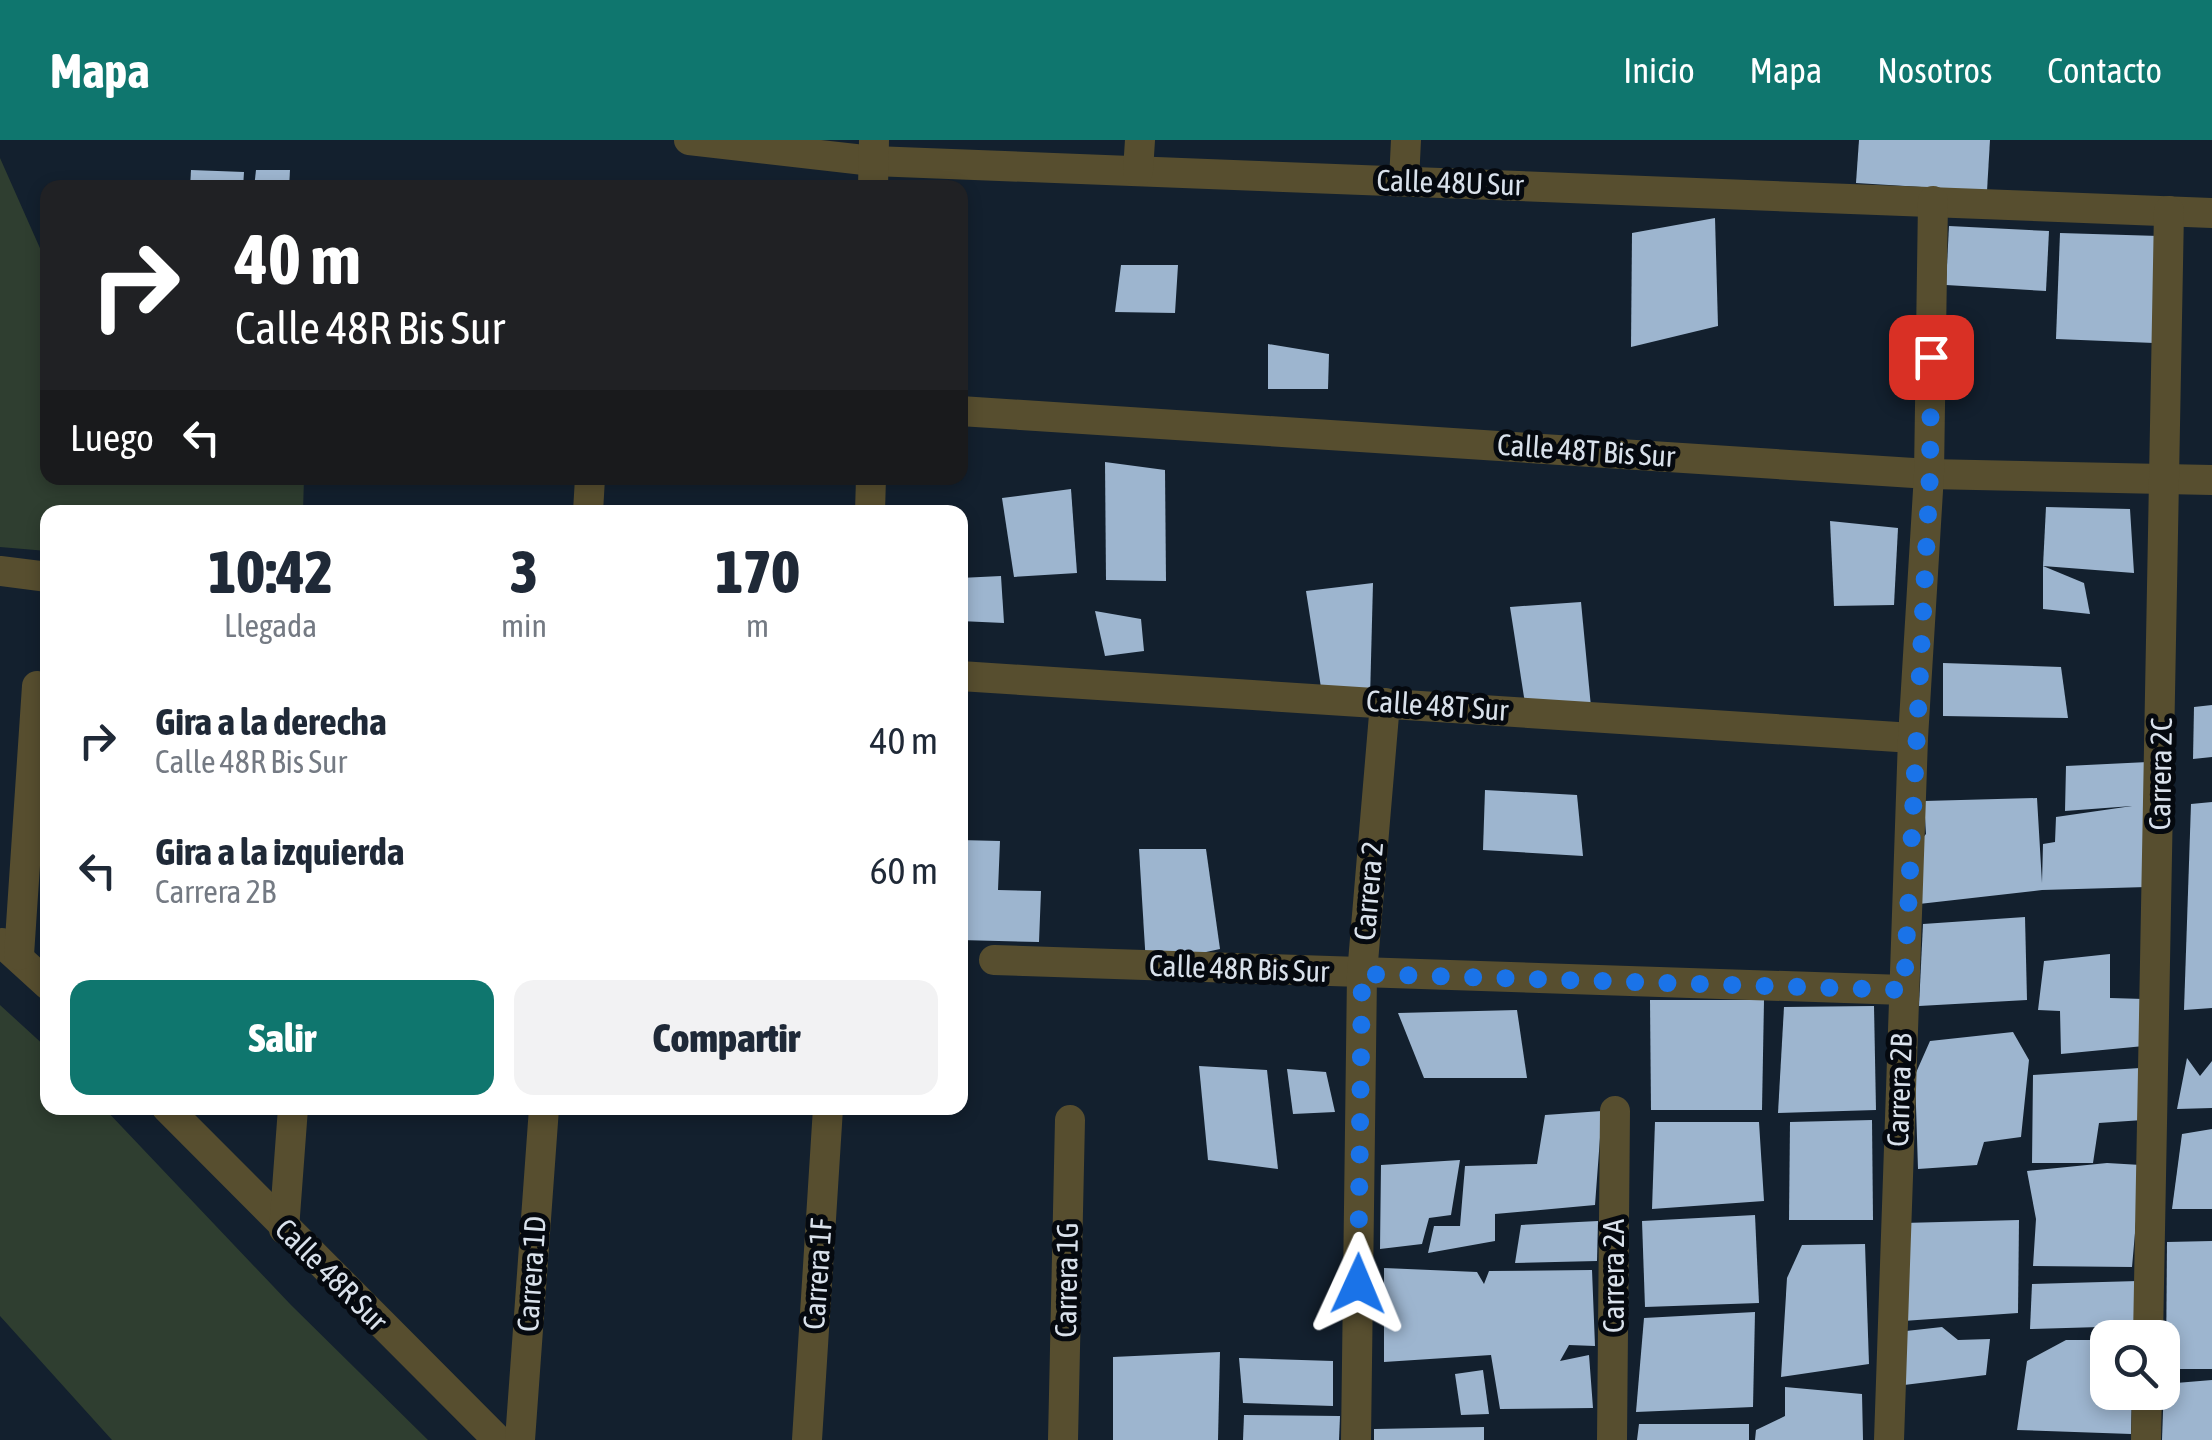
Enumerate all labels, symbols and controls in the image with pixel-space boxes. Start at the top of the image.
text: Mapa [50,43,150,98]
text: Inicio [1623,50,1695,90]
text: Mapa [1750,50,1822,90]
text: Nosotros [1877,50,1992,90]
text: Contacto [2047,50,2162,90]
street label: Calle 48U Sur [1376,162,1525,202]
text: 40 m [235,219,361,299]
icon: right [70,220,200,350]
text: Calle 48R Bis Sur [235,302,505,354]
pin [1889,315,1974,400]
icon: arrive [1904,330,1959,385]
icon: left [174,410,229,465]
text: Luego [70,416,154,459]
street label: Calle 48T Bis Sur [1496,427,1677,473]
text: 10:42 [208,537,333,606]
text: 3 [510,537,538,606]
text: 170 [715,537,800,606]
text: Llegada [224,607,317,644]
text: min [501,607,547,644]
text: m [746,607,769,644]
street label: Calle 48T Sur [1365,683,1510,727]
text: Gira a la derecha [155,700,387,743]
icon: right [70,713,125,768]
street label: Carrera 2C [2142,717,2178,831]
text: 40 m [870,719,938,762]
text: Calle 48R Bis Sur [155,743,347,780]
text: Gira a la izquierda [155,830,404,873]
street label: Carrera 2 [1347,840,1389,942]
icon: left [70,843,125,898]
text: 60 m [870,849,938,892]
text: Carrera 2B [155,873,276,910]
street label: Calle 48R Bis Sur [1149,948,1331,988]
button: Salir [70,980,494,1095]
button: Compartir [514,980,938,1095]
street label: Carrera 2B [1880,1033,1918,1147]
street label: Calle 48R Sur [269,1211,395,1338]
street label: Carrera 1D [510,1215,552,1333]
street label: Carrera 1F [796,1217,838,1331]
street label: Carrera 2A [1596,1219,1630,1333]
street label: Carrera 1G [1048,1222,1084,1338]
position arrow [1306,1232,1410,1336]
map controls [2090,1320,2180,1410]
button: search [2090,1320,2180,1410]

